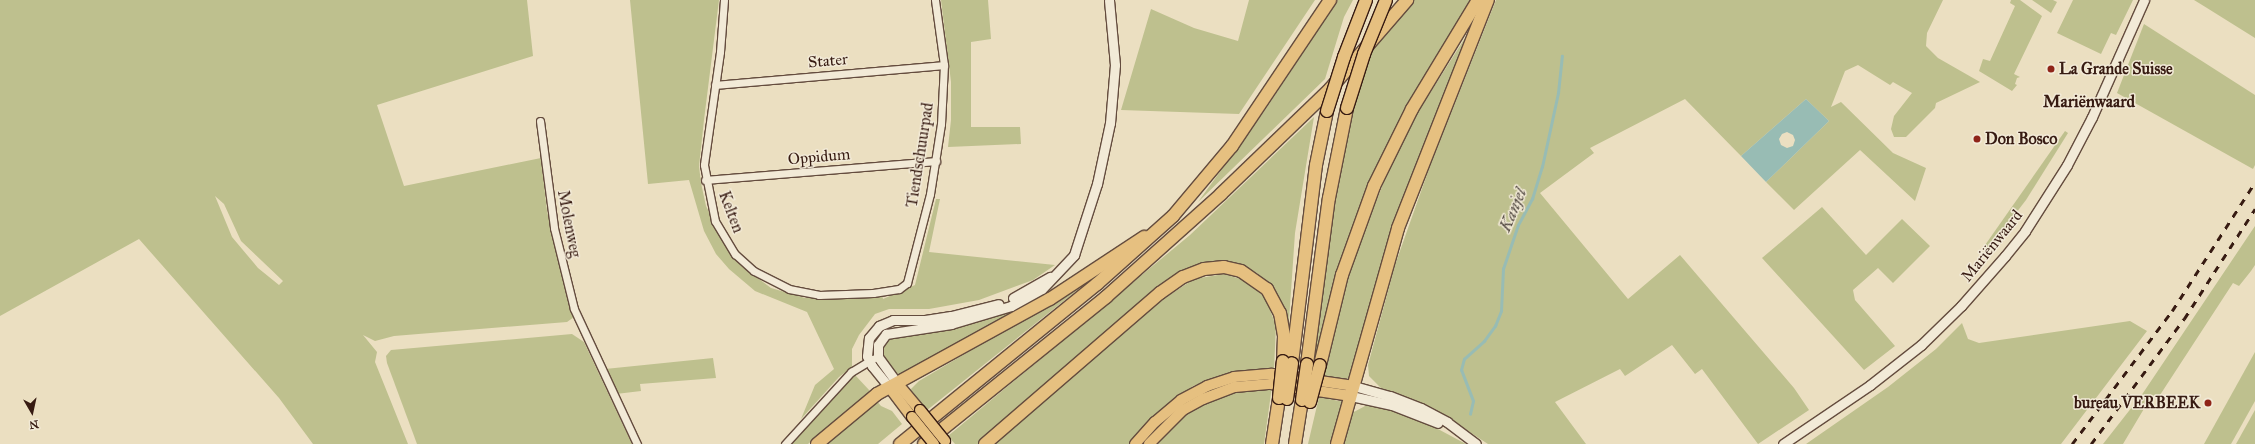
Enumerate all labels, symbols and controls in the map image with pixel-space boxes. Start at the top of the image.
street label: Stater [807,50,849,72]
place label: La Grande Suisse [2059,59,2173,79]
marker: La Grande Suisse [2046,64,2056,74]
district label: Mariënwaard [2043,92,2135,112]
street label: Tiendschuurpad [902,101,938,209]
place label: Don Bosco [1985,129,2057,149]
marker: Don Bosco [1972,134,1982,144]
street label: Oppidum [787,145,851,169]
water label: Kanjel [1495,185,1531,235]
street label: Kelten [714,188,748,236]
street label: Molenweg [553,189,585,259]
street label: Mariënwaard [1957,206,2027,286]
north arrow [12,392,52,432]
place label: bureau VERBEEK [2074,393,2200,413]
marker: bureau VERBEEK [2203,398,2213,408]
text: N [28,417,40,431]

